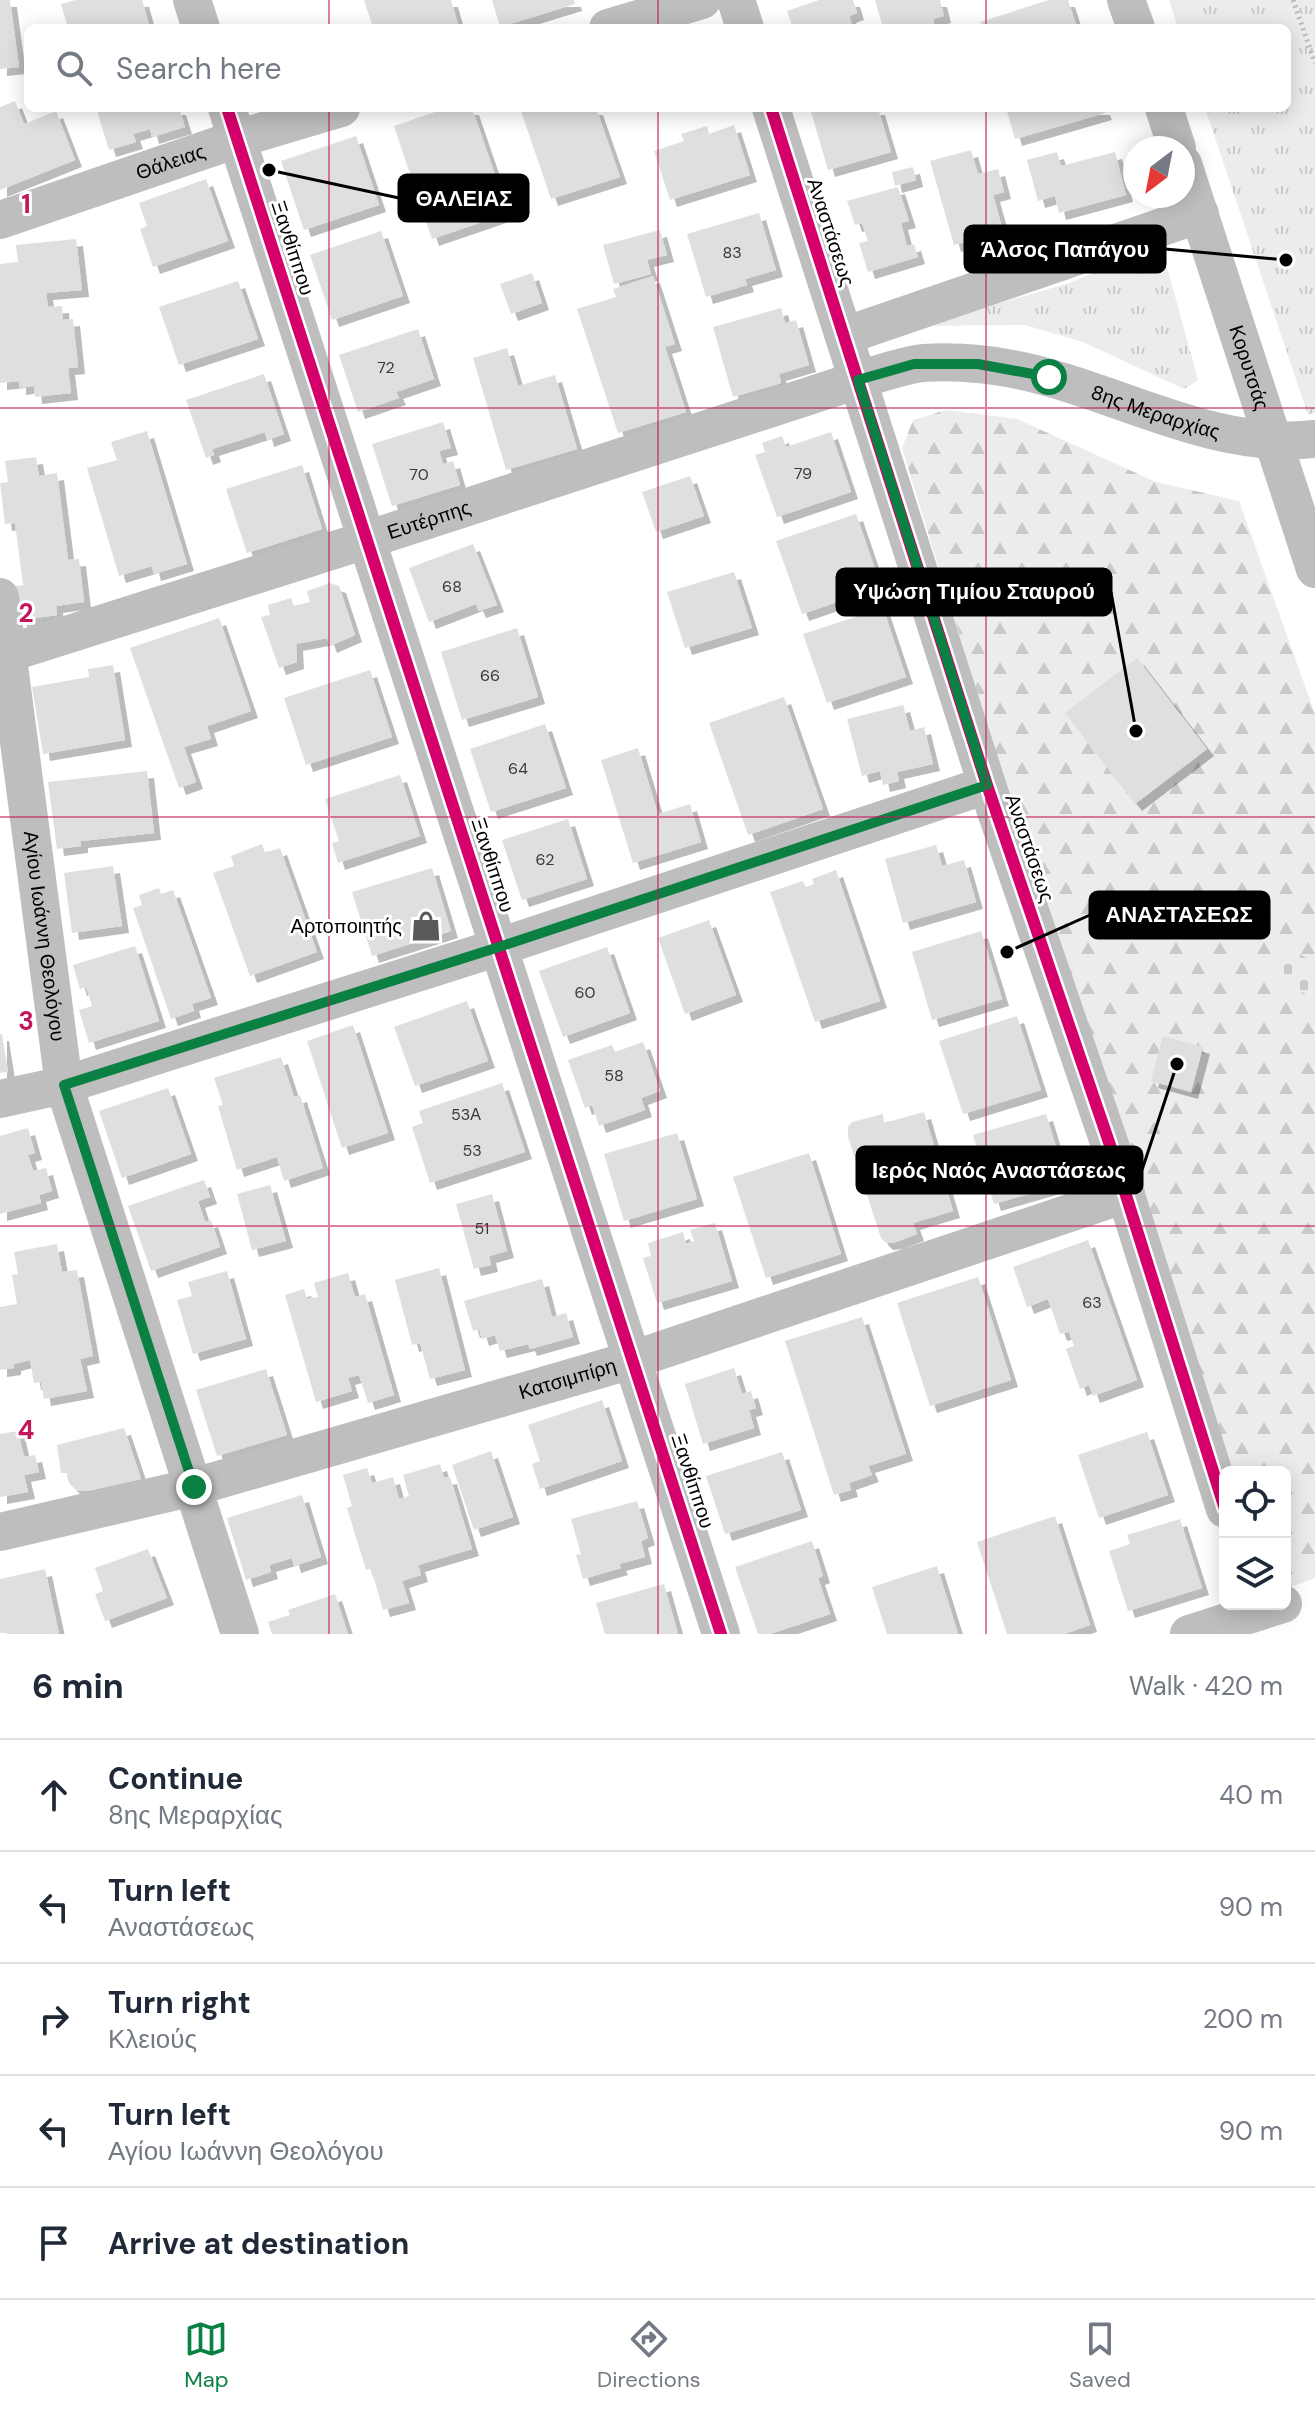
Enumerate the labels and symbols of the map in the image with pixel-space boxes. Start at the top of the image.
north arrow [1123,136,1195,208]
street label: Θάλειας [132,138,209,186]
street label: Αναστάσεως [801,174,861,290]
callout: ΘΑΛΕΙΑΣ [399,175,528,221]
text: ΘΑΛΕΙΑΣ [416,184,512,213]
text: 1 [21,187,31,221]
street label: Ξανθίππου [265,197,321,299]
callout: Άλσος Παπάγου [965,226,1165,272]
text: Άλσος Παπάγου [981,235,1149,264]
house number: 83 [722,242,742,263]
street label: Κορυτσάς [1223,322,1275,414]
house number: 72 [377,357,395,378]
route start [1031,359,1067,395]
street label: 8ης Μεραρχίας [1087,379,1223,445]
house number: 79 [794,463,812,484]
house number: 70 [409,464,429,485]
street label: Ευτέρπης [384,494,474,545]
callout: Υψώση Τιμίου Σταυρού [837,569,1111,615]
house number: 68 [442,576,462,597]
text: Υψώση Τιμίου Σταυρού [853,577,1095,606]
text: 2 [18,596,34,630]
house number: 66 [480,665,500,686]
house number: 64 [508,758,528,779]
street label: Αναστάσεως [999,791,1061,906]
street label: Ξανθίππου [465,814,521,916]
street label: Αγίου Ιωάννη Θεολόγου [18,829,71,1043]
house number: 62 [536,849,554,870]
callout: ΑΝΑΣΤΑΣΕΩΣ [1090,892,1269,938]
text: ΑΝΑΣΤΑΣΕΩΣ [1105,900,1253,929]
shop icon: Αρτοποιητής [409,909,443,943]
place label: Αρτοποιητής [291,913,402,939]
house number: 60 [575,982,596,1003]
text: 3 [18,1004,34,1038]
house number: 58 [604,1065,624,1086]
house number: 53Α [451,1104,481,1125]
house number: 53 [462,1140,482,1161]
callout: Ιερός Ναός Αναστάσεως [857,1147,1142,1193]
text: Ιερός Ναός Αναστάσεως [872,1156,1126,1185]
house number: 51 [475,1218,489,1239]
house number: 63 [1082,1292,1102,1313]
street label: Κατσιμπίρη [516,1352,619,1405]
text: 4 [18,1413,34,1447]
street label: Ξανθίππου [665,1430,721,1532]
route end [176,1469,212,1505]

